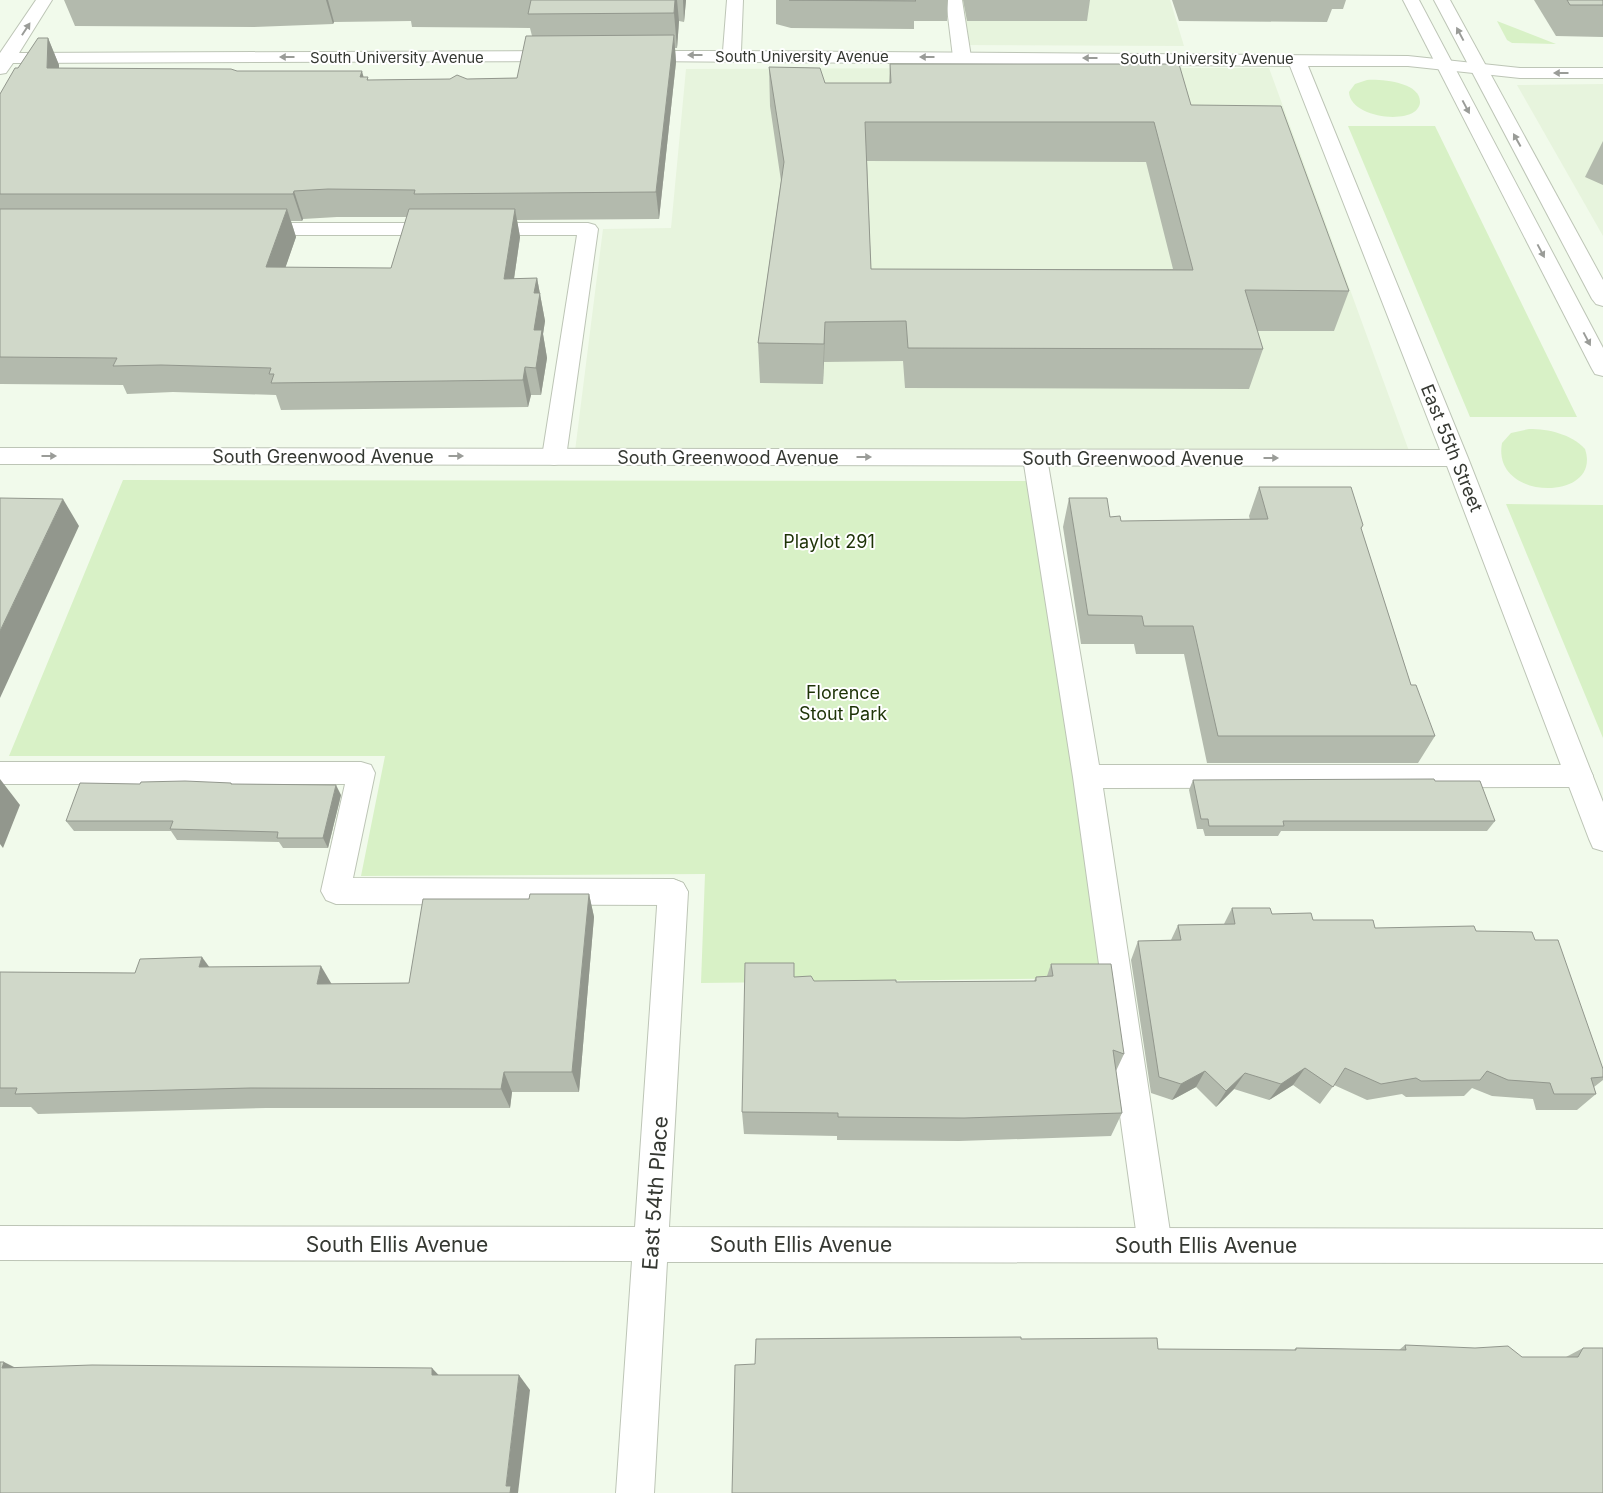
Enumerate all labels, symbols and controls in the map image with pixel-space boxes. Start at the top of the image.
one-way arrow [21,22,30,36]
one-way arrow [1456,27,1465,41]
street label: South University Avenue [715,47,889,66]
street label: South University Avenue [310,48,484,67]
street label: South University Avenue [1120,49,1294,68]
one-way arrow [686,51,702,59]
one-way arrow [919,52,935,60]
one-way arrow [279,53,295,61]
one-way arrow [1081,53,1097,61]
one-way arrow [1553,69,1569,77]
one-way arrow [1462,100,1470,114]
one-way arrow [1513,133,1521,147]
one-way arrow [1537,244,1545,258]
one-way arrow [1583,332,1591,346]
street label: East 55th Street [1417,381,1487,515]
street label: South Greenwood Avenue [212,446,434,467]
street label: South Greenwood Avenue [617,447,839,468]
street label: South Greenwood Avenue [1022,448,1244,469]
one-way arrow [41,452,57,460]
one-way arrow [448,452,464,460]
one-way arrow [856,453,872,461]
one-way arrow [1263,454,1279,462]
park label: Playlot 291 [783,531,875,552]
park label: Florence Stout Park [799,682,887,724]
street label: East 54th Place [637,1115,673,1271]
street label: South Ellis Avenue [306,1232,488,1257]
street label: South Ellis Avenue [710,1232,892,1257]
street label: South Ellis Avenue [1115,1233,1297,1258]

